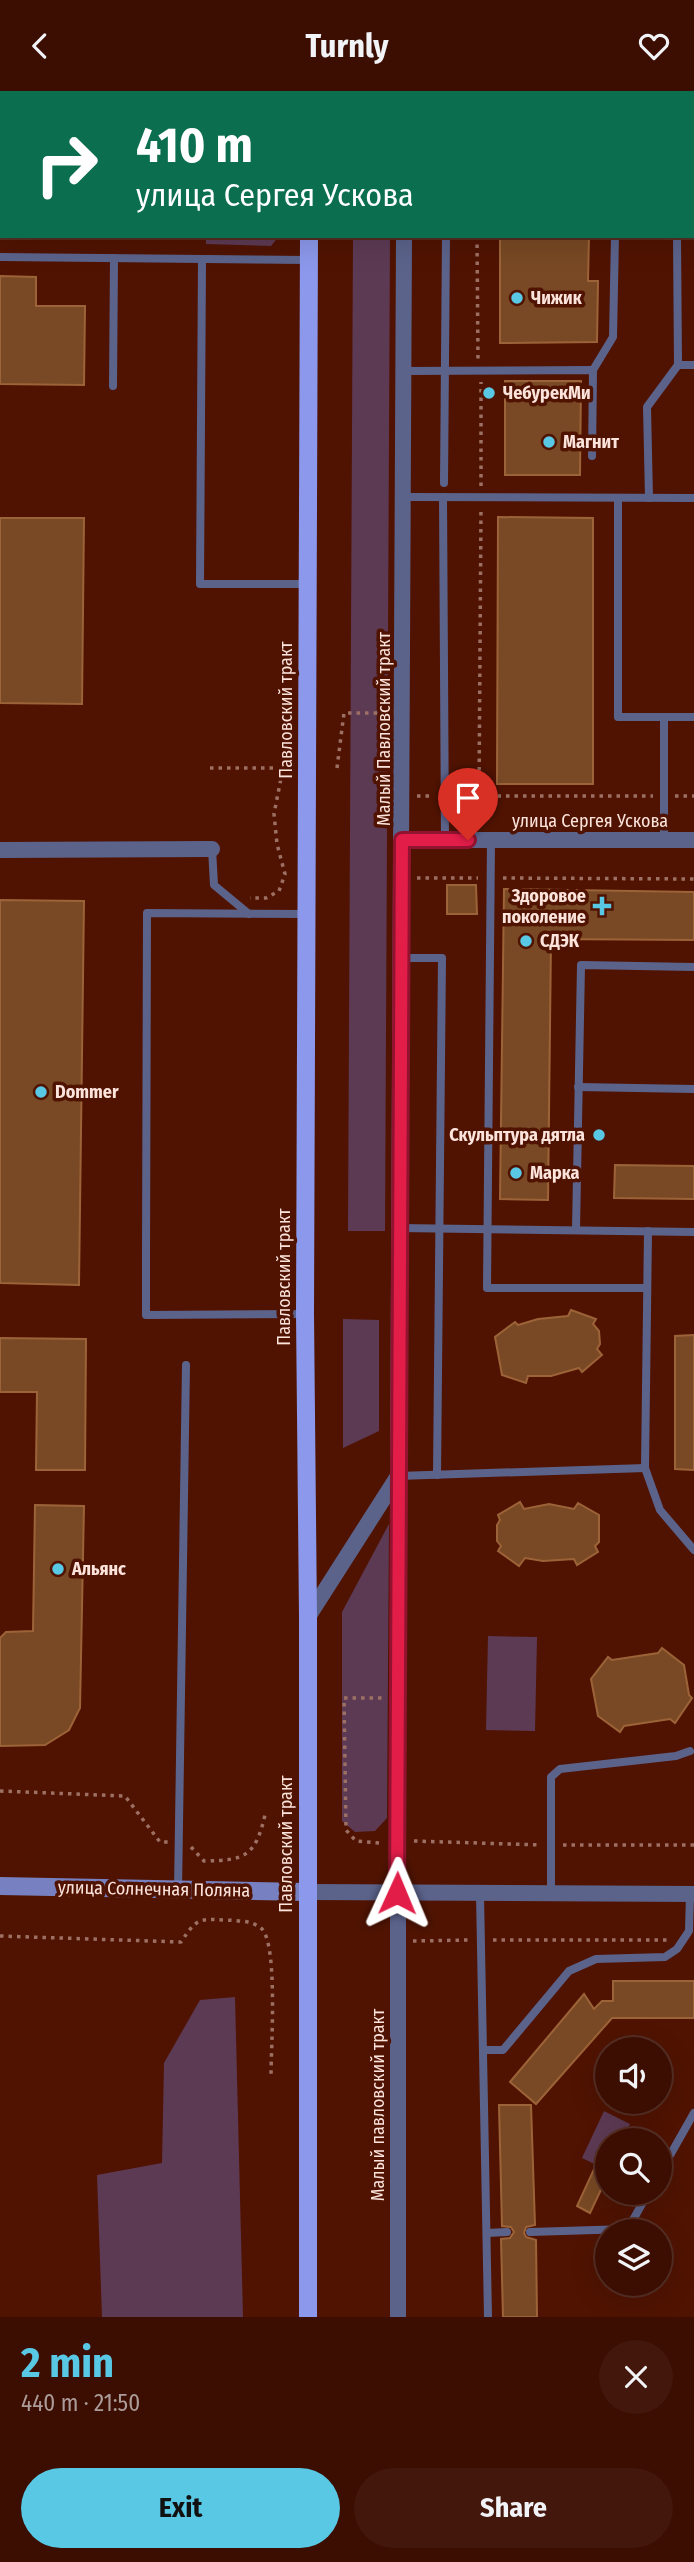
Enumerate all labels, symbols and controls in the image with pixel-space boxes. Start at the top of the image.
icon: back [21,27,59,65]
text: Turnly [305,27,389,65]
icon: heart [635,27,673,65]
text: 410 m [136,116,253,175]
icon: right [21,119,112,210]
text: улица Сергея Ускова [136,176,414,214]
place label: Чижик [531,287,583,309]
marker: Чижик [509,290,525,306]
place label: ЧебурекМи [503,382,591,404]
marker: ЧебурекМи [481,385,497,401]
place label: Магнит [563,431,619,453]
marker: Магнит [541,434,557,450]
street label: Малый Павловский тракт [373,631,395,826]
street label: Павловский тракт [275,641,297,779]
pin [438,768,498,840]
icon: arrive [449,779,487,817]
street label: улица Сергея Ускова [512,810,668,832]
place label: Здоровое поколение [502,885,586,928]
marker: Здоровое поколение [592,896,612,916]
place label: СДЭК [540,930,580,952]
marker: СДЭК [518,933,534,949]
place label: Dommer [55,1081,119,1103]
marker: Dommer [33,1084,49,1100]
place label: Скульптура дятла [449,1124,585,1146]
marker: Скульптура дятла [591,1127,607,1143]
place label: Марка [530,1162,579,1184]
marker: Марка [508,1165,524,1181]
street label: Павловский тракт [273,1208,295,1346]
place label: Альянс [71,1558,126,1580]
marker: Альянс [50,1561,66,1577]
street label: Павловский тракт [275,1775,297,1913]
position arrow [360,1856,434,1930]
street label: улица Солнечная Поляна [58,1876,251,1902]
street label: Малый павловский тракт [367,2008,389,2201]
map controls [595,2037,672,2296]
button: sound [595,2037,672,2114]
button: search [595,2128,672,2205]
button: layers [595,2219,672,2296]
text: 2 min [21,2338,114,2388]
button: close [599,2340,673,2414]
text: 440 m · 21:50 [21,2389,140,2417]
button: Exit [21,2468,340,2548]
button: Share [354,2468,673,2548]

